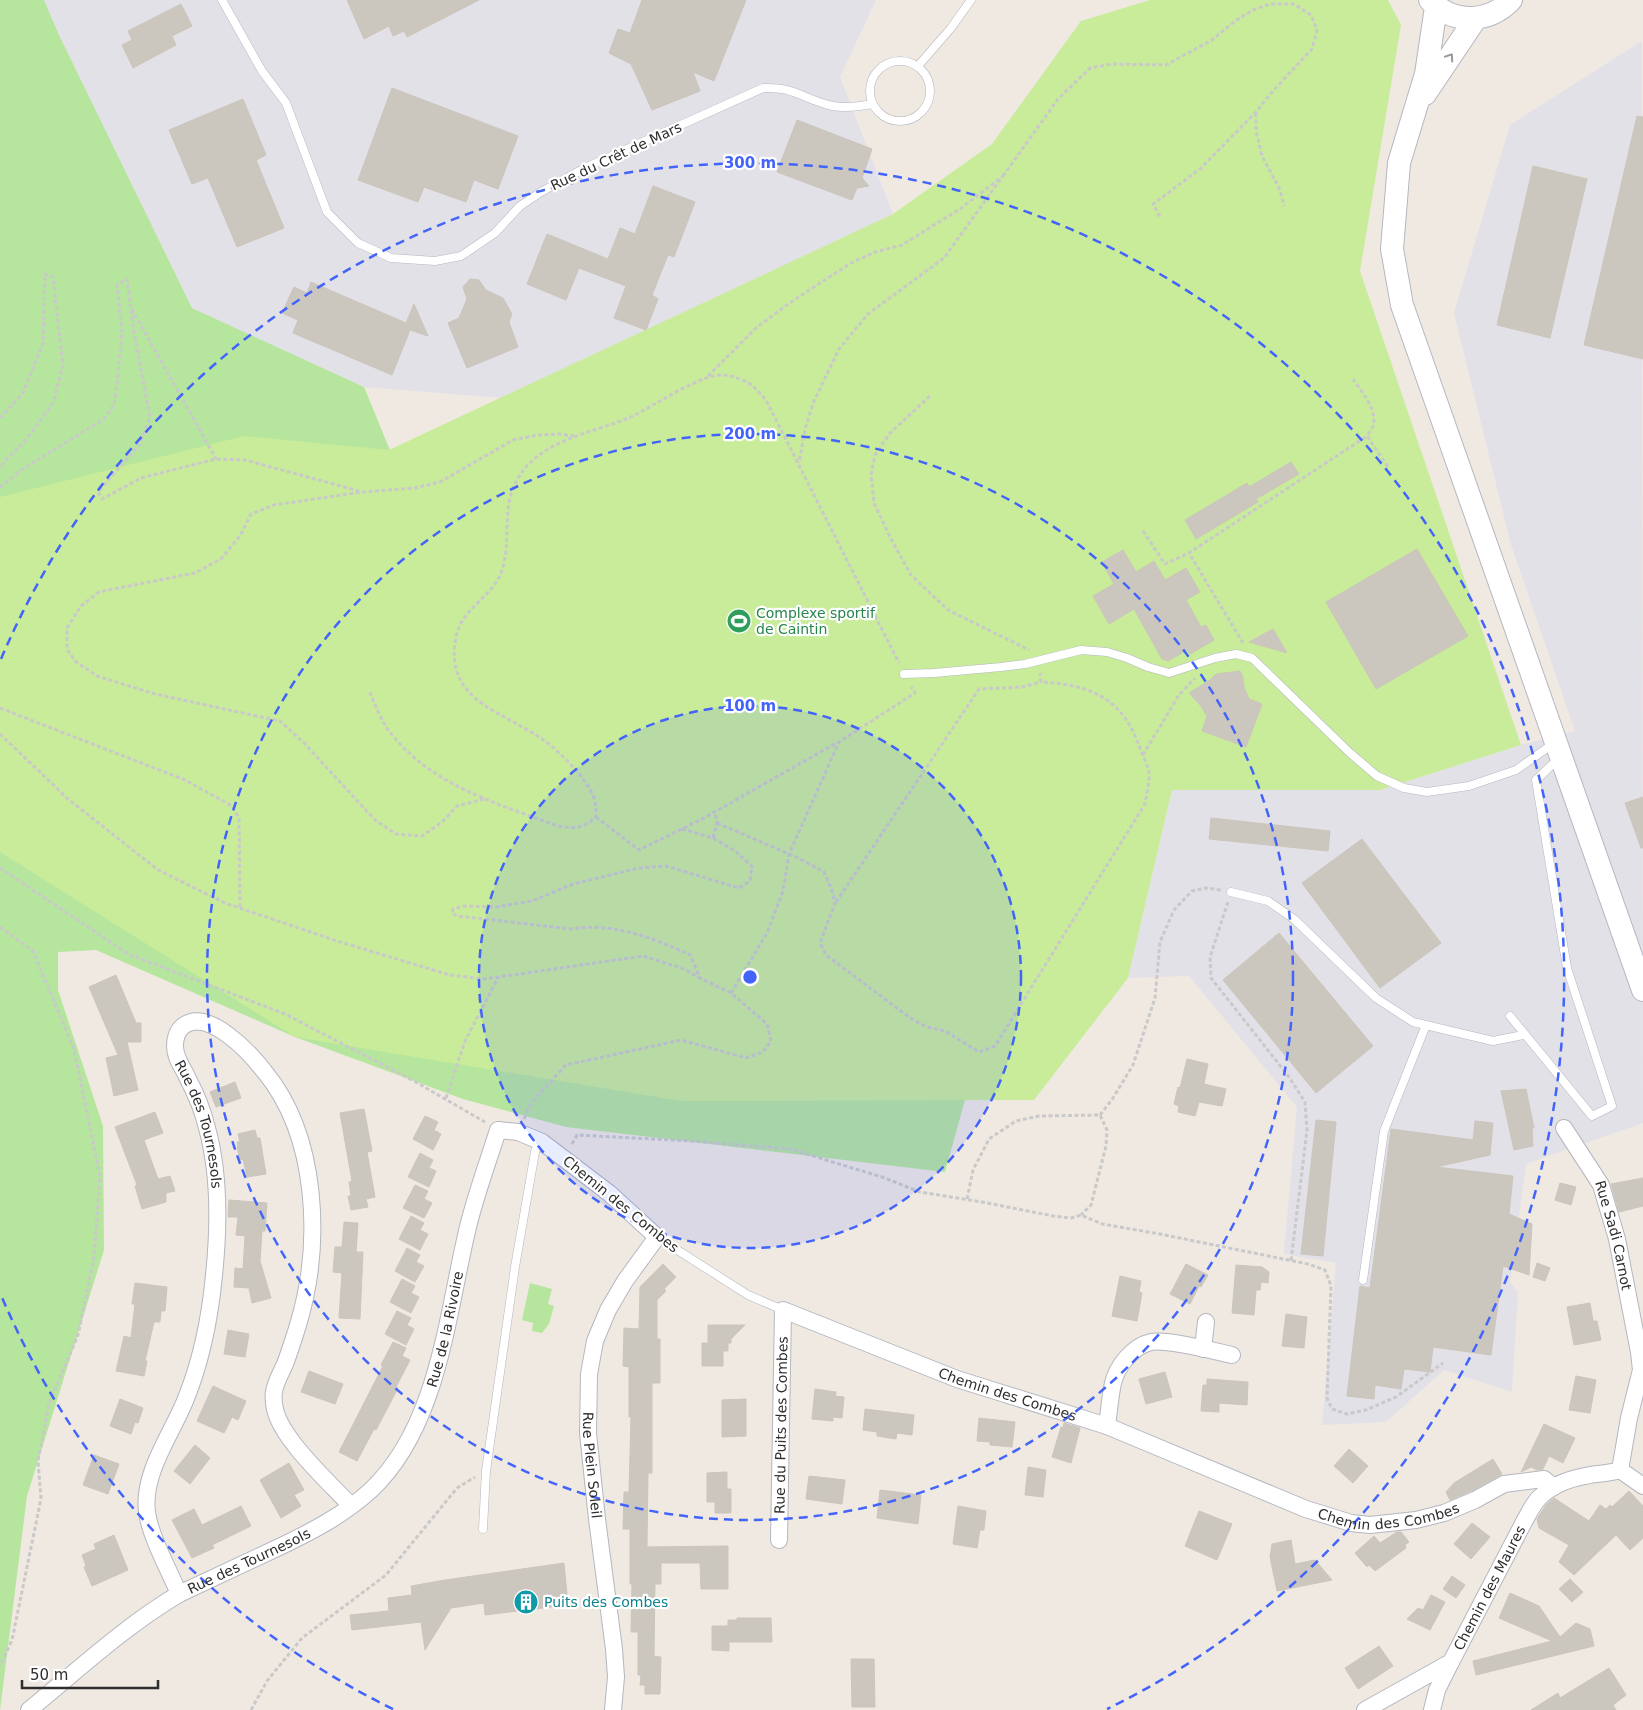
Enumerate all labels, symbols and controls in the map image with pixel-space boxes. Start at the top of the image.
one-way arrow [1444,53,1454,62]
street label: Rue du Crêt de Mars [548,119,684,193]
text: 300 m [724,154,776,172]
text: 200 m [724,425,776,443]
place label: Complexe sportif de Caintin [756,605,876,637]
sports icon: Complexe sportif de Caintin [726,608,752,634]
text: 100 m [724,697,776,715]
centre of rings [741,968,759,986]
street label: Rue des Tournesols [172,1057,225,1189]
street label: Chemin des Combes [560,1152,682,1256]
street label: Rue Sadi Carnot [1592,1179,1635,1292]
street label: Rue de la Rivoire [424,1270,466,1389]
street label: Rue du Puits des Combes [771,1336,791,1514]
street label: Chemin des Combes [936,1364,1079,1424]
street label: Rue Plein Soleil [580,1412,605,1519]
street label: Chemin des Combes [1316,1500,1462,1533]
street label: Chemin des Maures [1451,1523,1529,1653]
street label: Rue des Tournesols [185,1525,313,1597]
building icon: Puits des Combes [513,1589,539,1615]
place label: Puits des Combes [544,1594,668,1610]
scale bar [22,1658,159,1690]
text: 50 m [30,1666,68,1684]

